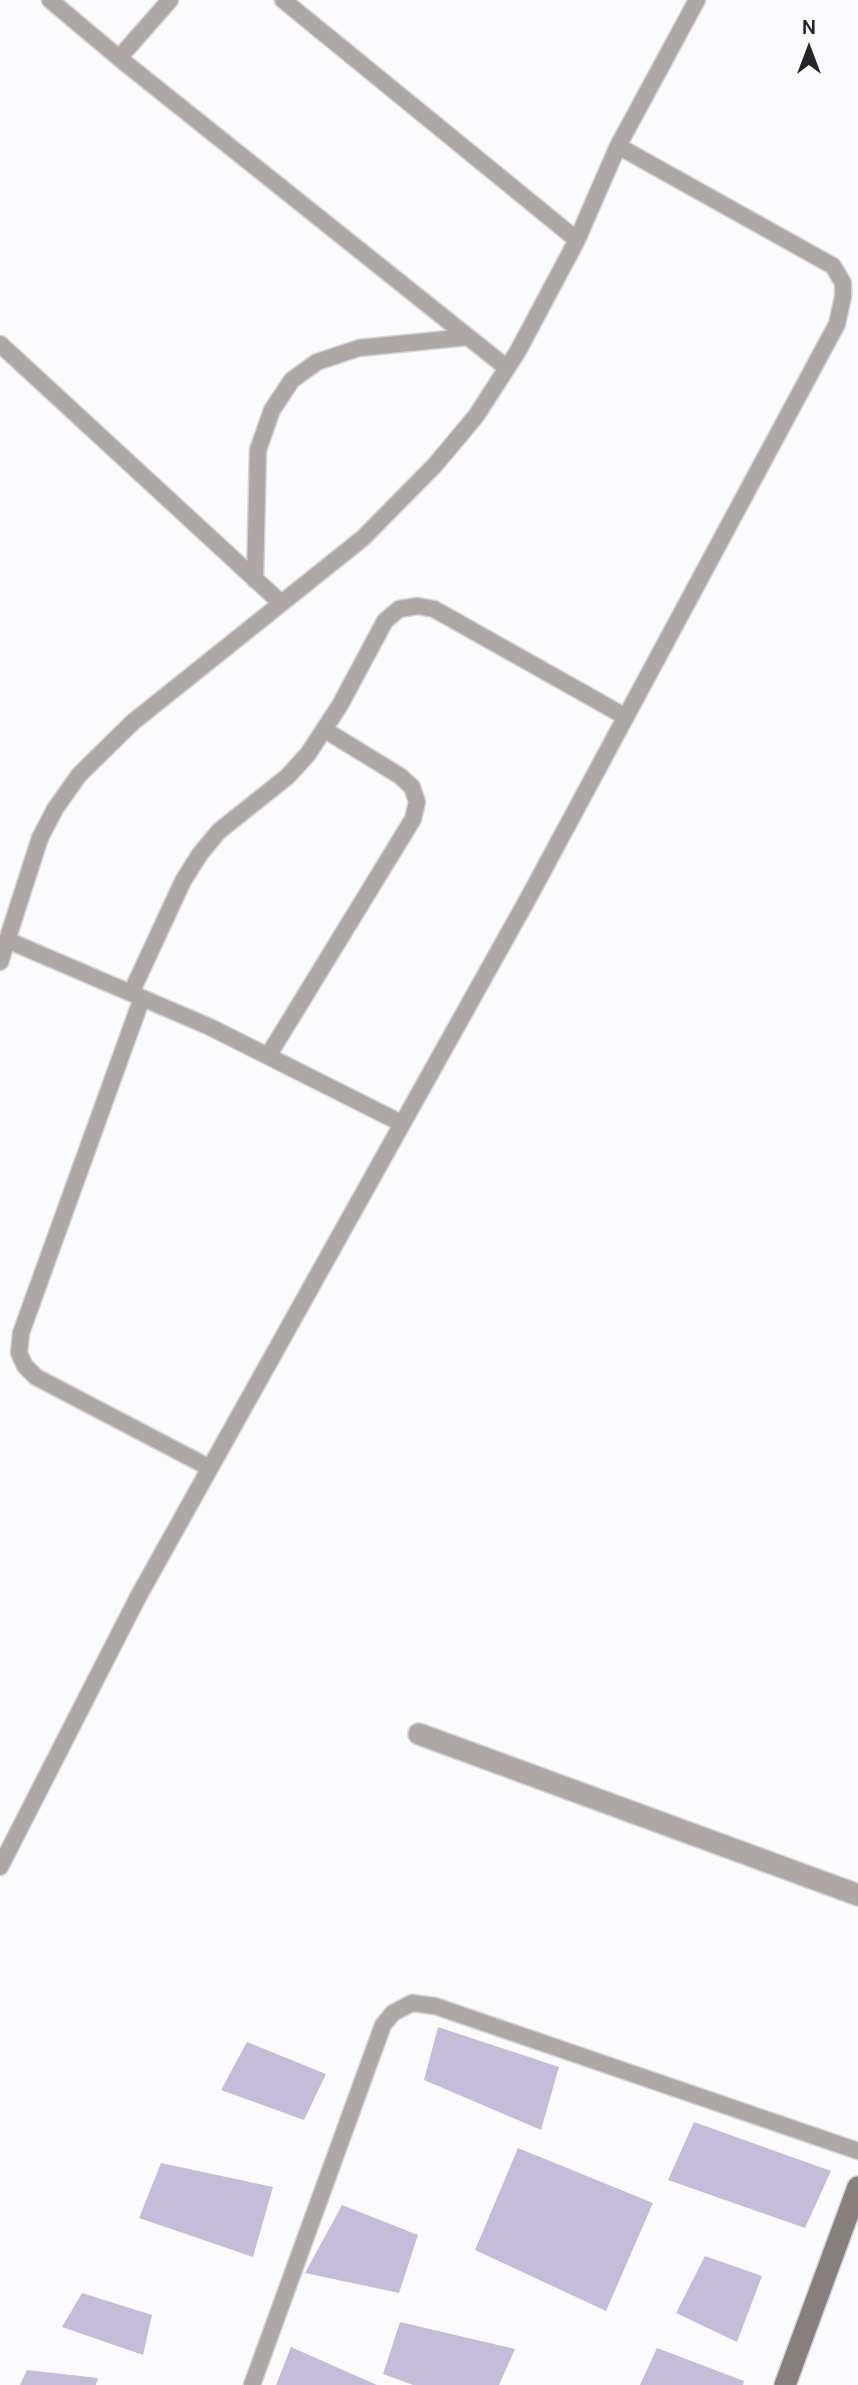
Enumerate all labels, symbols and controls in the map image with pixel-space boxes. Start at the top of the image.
north arrow [774,14,844,84]
text: N [802,15,816,40]

